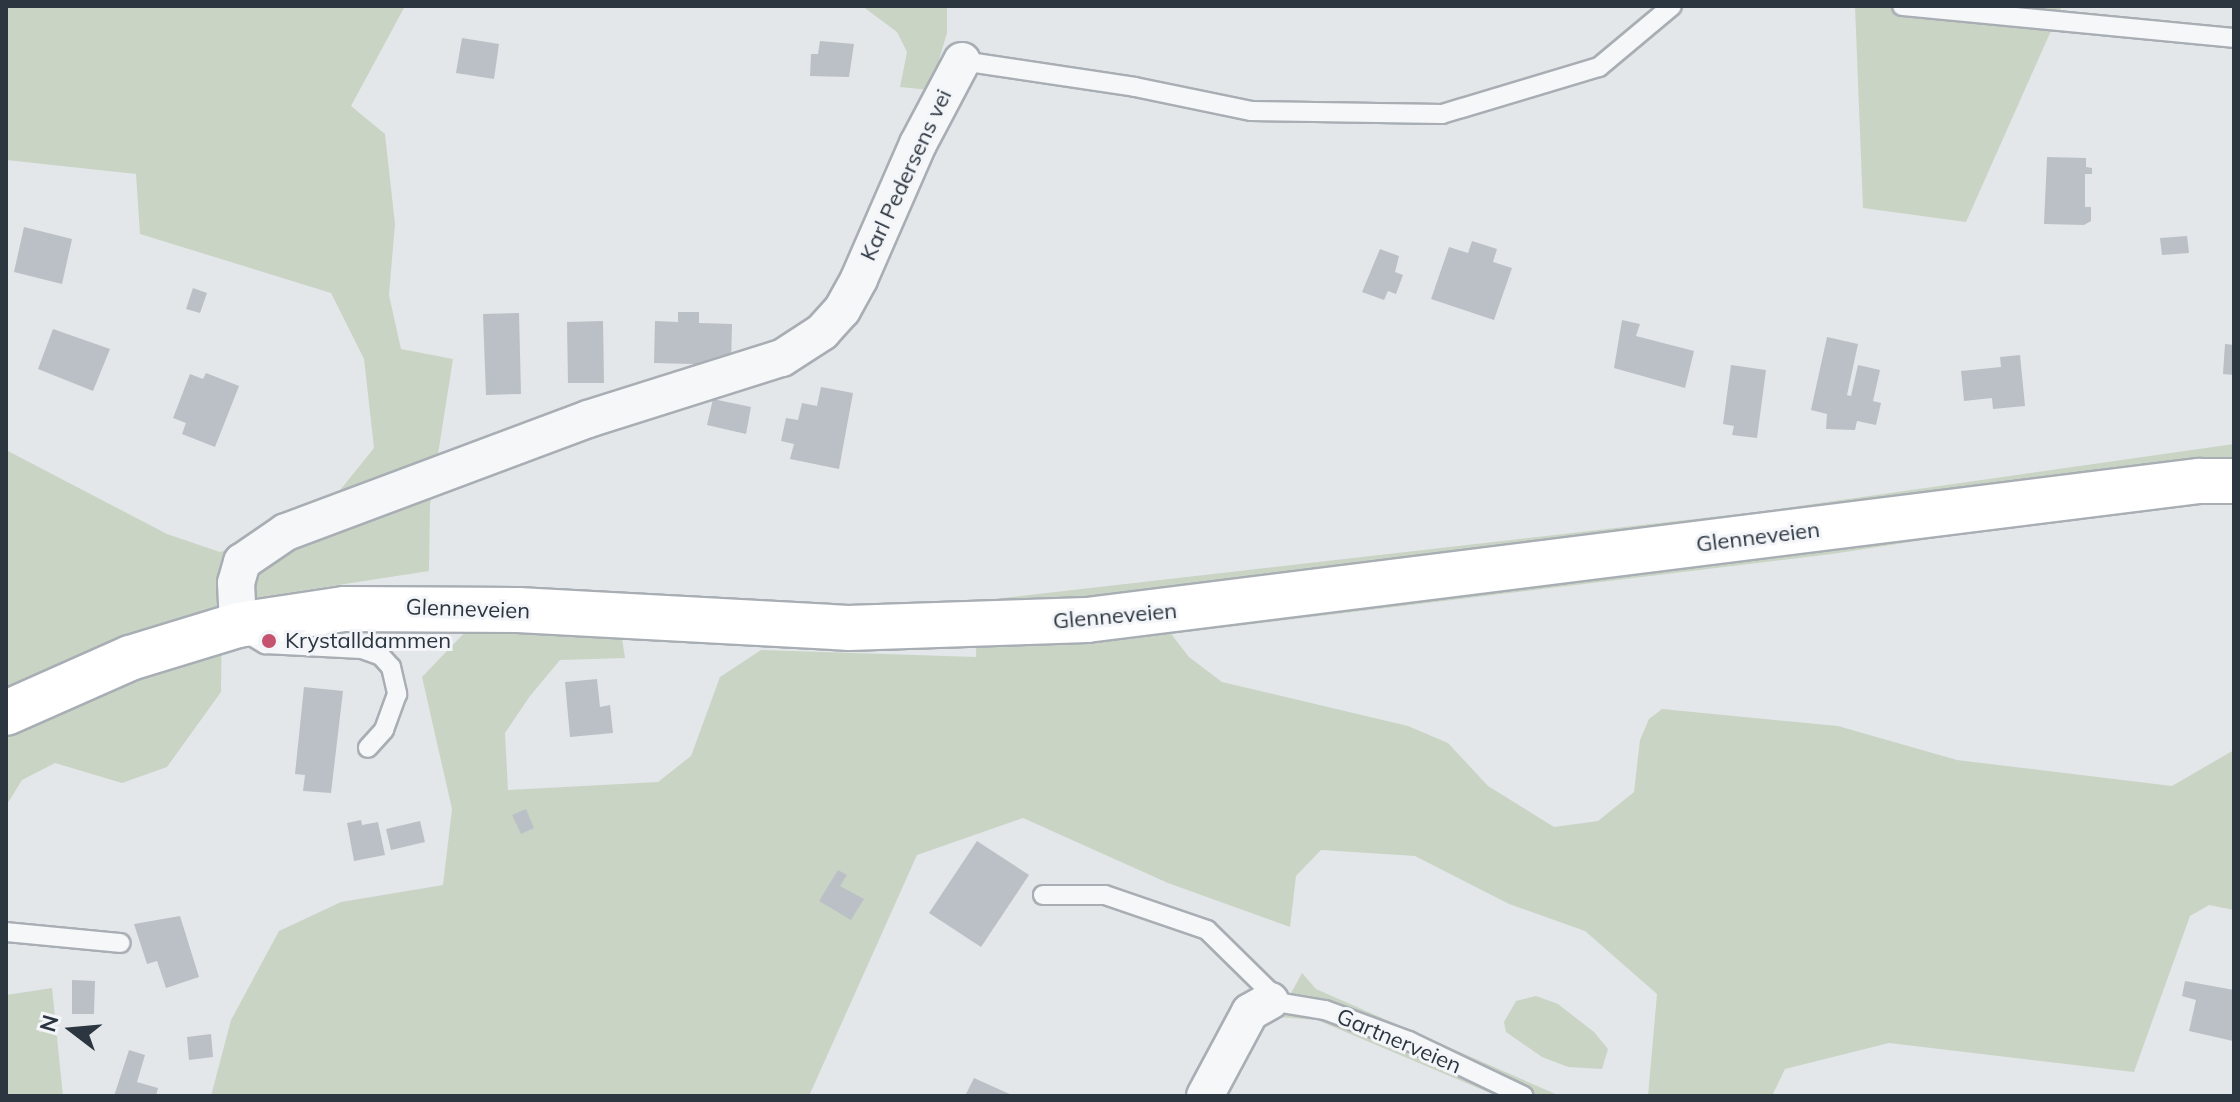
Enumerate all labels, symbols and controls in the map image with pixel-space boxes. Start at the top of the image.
street label: Karl Pedersens vei [855,85,957,265]
street label: Glenneveien [1695,516,1821,558]
street label: Glenneveien [405,594,531,624]
street label: Glenneveien [1052,597,1178,635]
place label: Krystalldammen [285,628,451,654]
marker: Krystalldammen [260,632,278,650]
north arrow [32,990,112,1070]
street label: Gartnerveien [1333,1003,1465,1079]
text: N [33,1012,65,1035]

